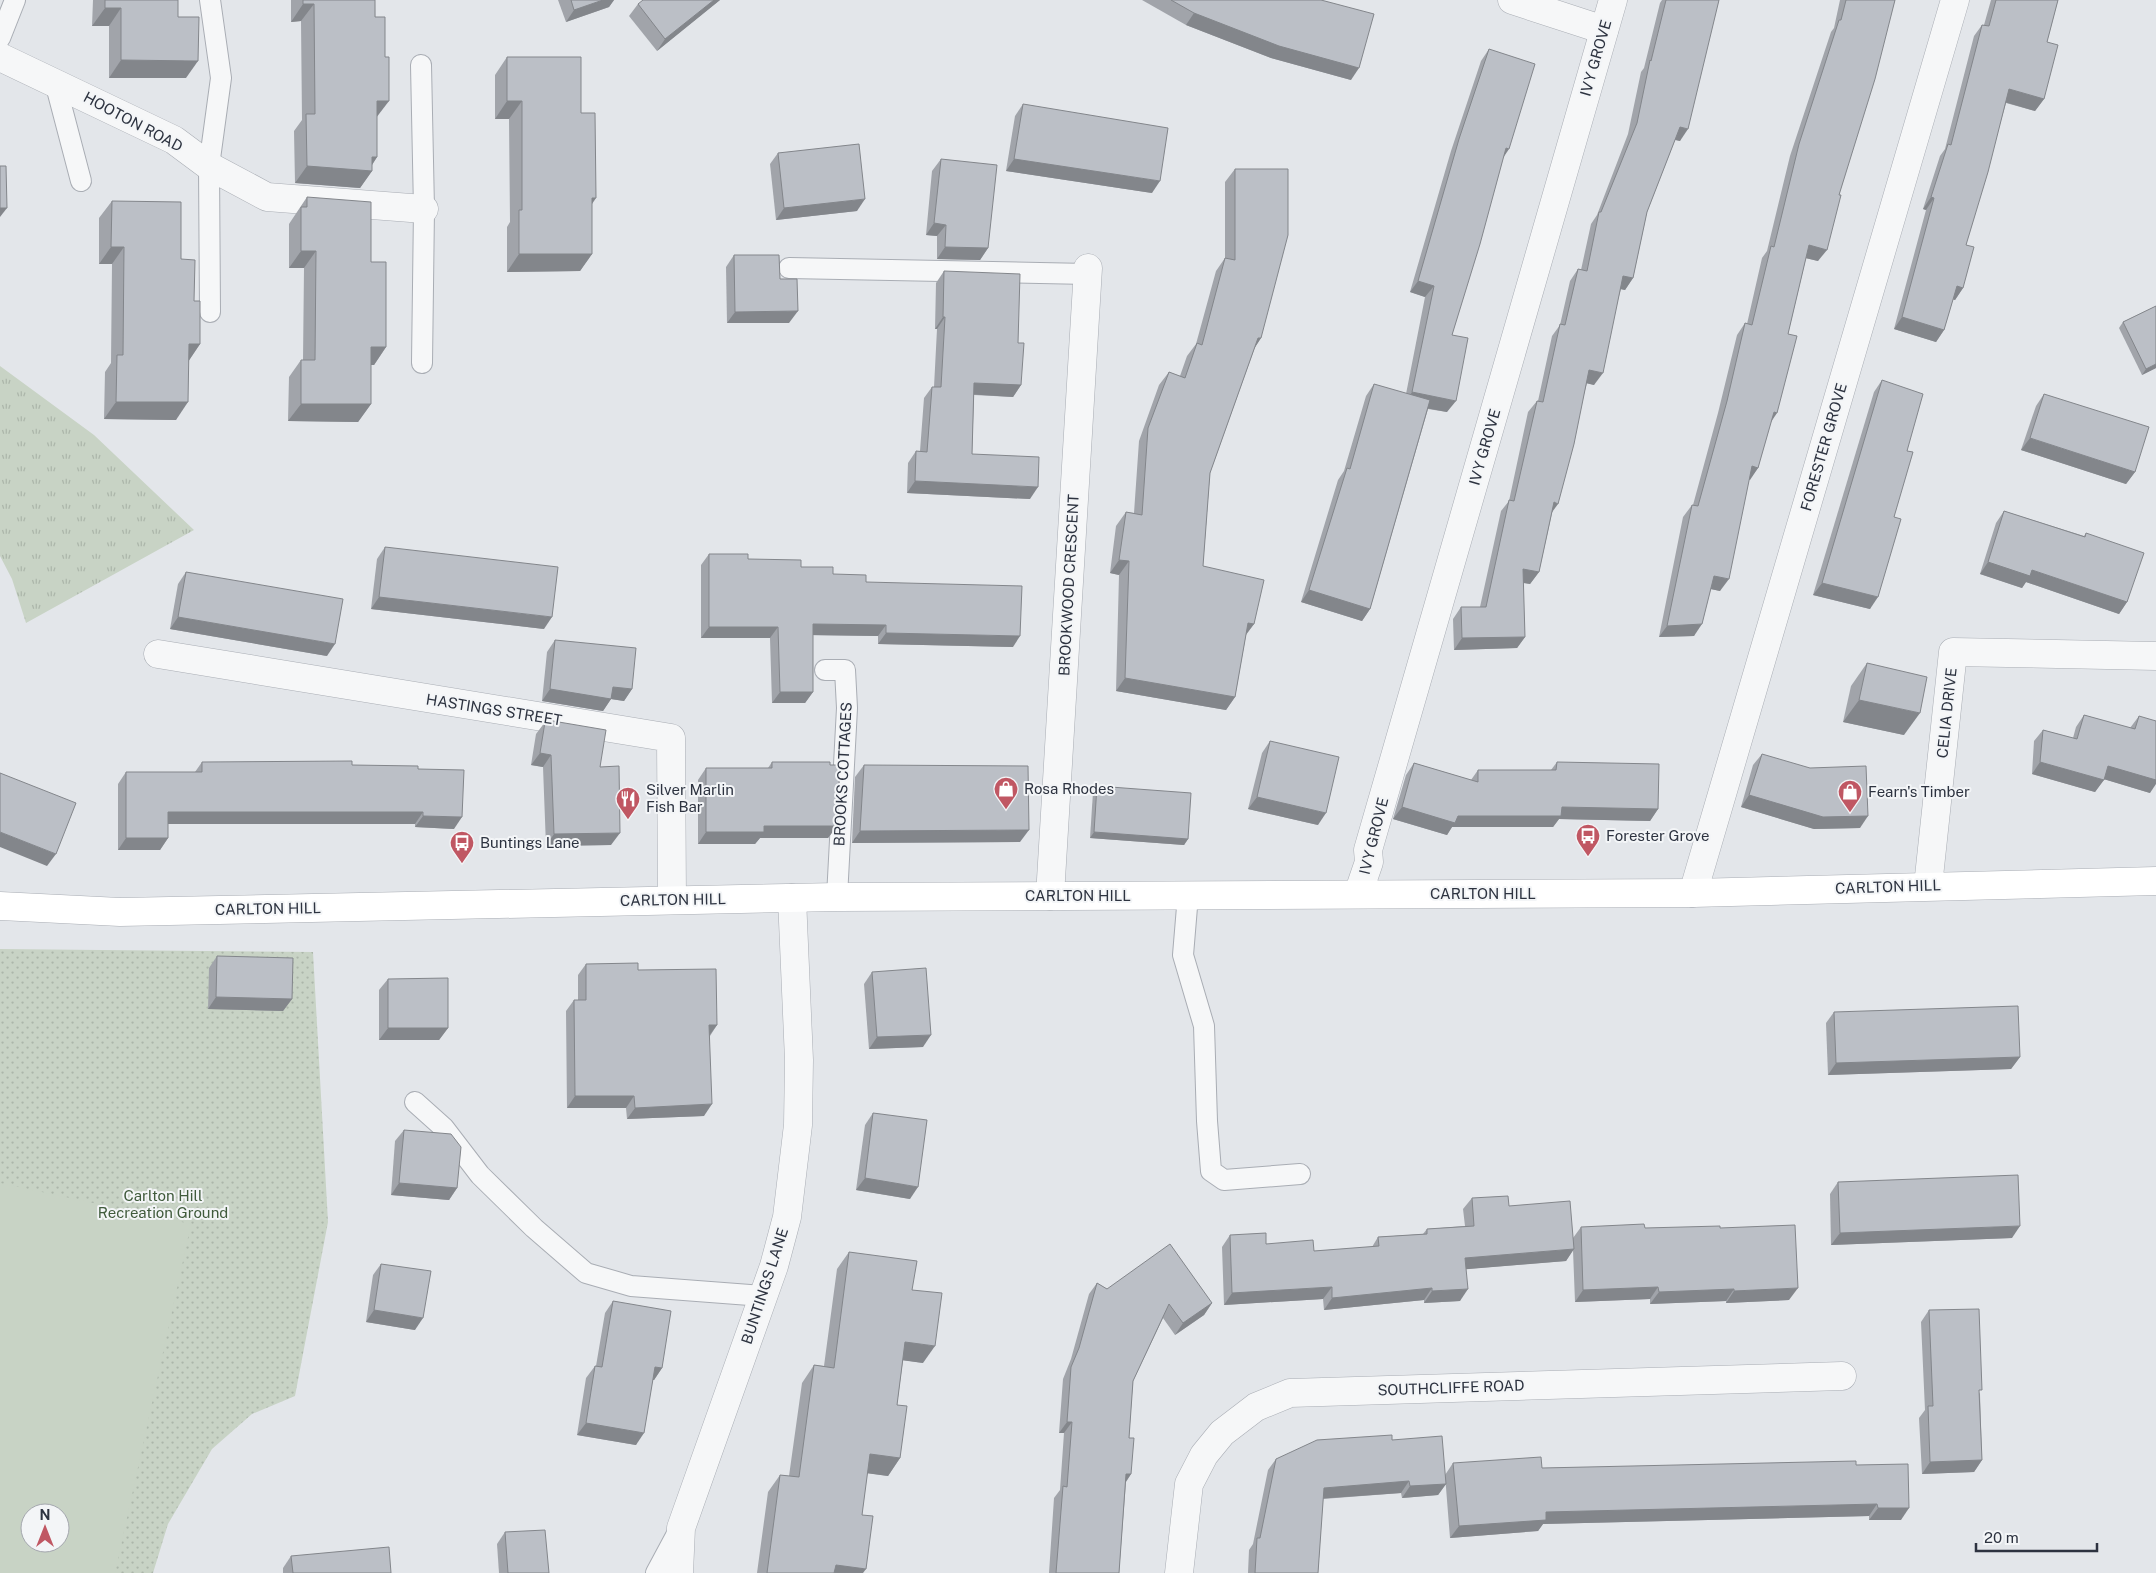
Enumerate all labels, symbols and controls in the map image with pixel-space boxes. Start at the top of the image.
street label: IVY GROVE [1576,18,1615,98]
street label: HOOTON ROAD [81,88,186,155]
street label: FORESTER GROVE [1797,381,1850,513]
street label: IVY GROVE [1465,407,1504,487]
street label: BROOKWOOD CRESCENT [1055,493,1082,676]
street label: CELIA DRIVE [1933,667,1960,759]
street label: HASTINGS STREET [425,690,563,729]
street label: BROOKS COTTAGES [830,701,855,847]
shop icon: Rosa Rhodes [993,776,1019,810]
shop icon: Fearn's Timber [1837,779,1863,813]
place label: Rosa Rhodes [1024,780,1114,797]
place label: Silver Marlin Fish Bar [646,781,734,815]
place label: Fearn's Timber [1868,783,1970,800]
restaurant icon: Silver Marlin Fish Bar [615,786,641,820]
street label: IVY GROVE [1356,796,1391,876]
bus stop icon: Forester Grove [1575,823,1601,857]
place label: Forester Grove [1606,827,1709,844]
bus stop icon: Buntings Lane [449,830,475,864]
place label: Buntings Lane [480,834,580,851]
street label: CARLTON HILL [1835,876,1941,897]
street label: CARLTON HILL [1430,885,1536,902]
street label: CARLTON HILL [1025,887,1131,904]
street label: CARLTON HILL [620,890,726,909]
street label: CARLTON HILL [215,899,321,918]
park label: Carlton Hill Recreation Ground [98,1187,228,1221]
street label: BUNTINGS LANE [738,1226,791,1346]
street label: SOUTHCLIFFE ROAD [1377,1376,1525,1399]
north arrow [20,1503,70,1553]
text: N [40,1507,50,1523]
scale bar [1976,1520,2097,1552]
text: 20 m [1984,1529,2019,1546]

